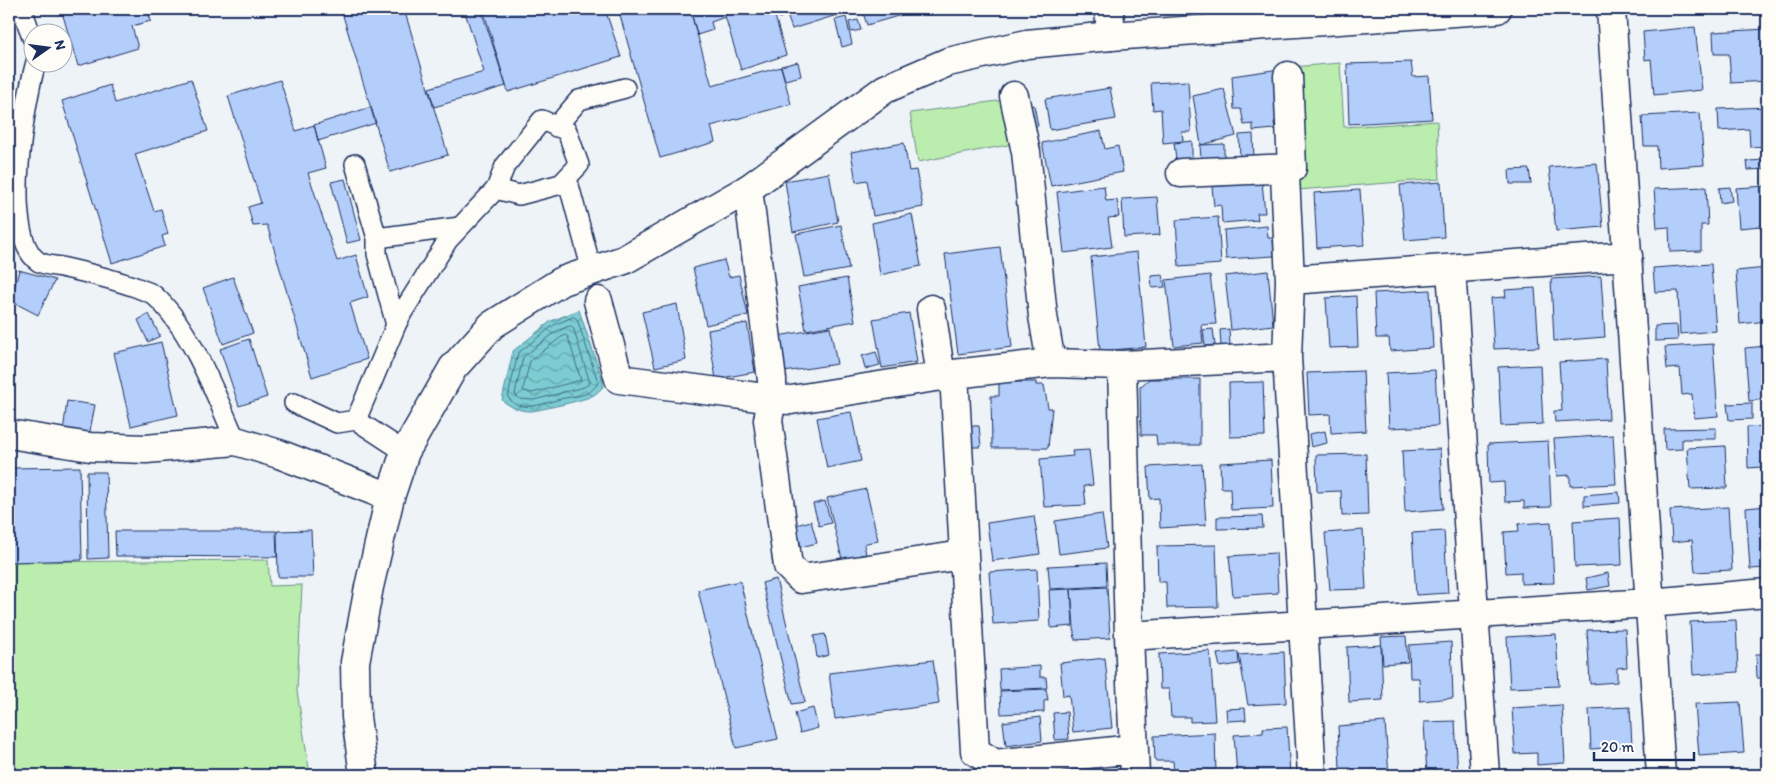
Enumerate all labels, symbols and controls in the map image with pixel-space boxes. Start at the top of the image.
north arrow [22,22,72,72]
text: N [51,38,70,52]
scale bar [1594,729,1694,761]
text: 20 m [1601,738,1635,756]

